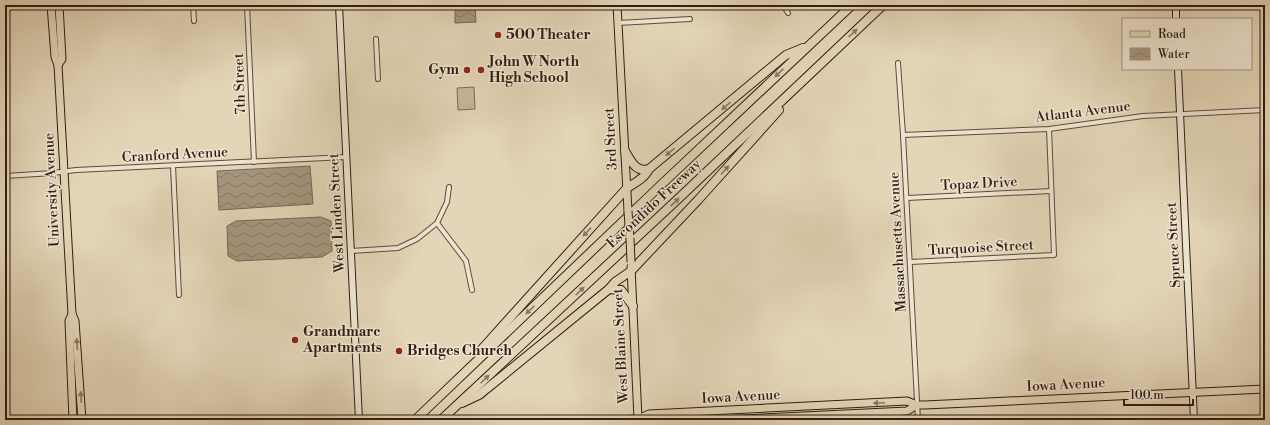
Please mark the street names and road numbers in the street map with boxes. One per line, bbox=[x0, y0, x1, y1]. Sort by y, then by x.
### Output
street label: 7th Street bbox=[230, 53, 250, 115]
street label: Atlanta Avenue bbox=[1033, 97, 1132, 127]
street label: 3rd Street bbox=[600, 107, 622, 171]
street label: University Avenue bbox=[40, 133, 64, 247]
street label: Cranford Avenue bbox=[121, 143, 229, 167]
street label: West Linden Street bbox=[325, 153, 349, 274]
street label: Escondido Freeway bbox=[603, 155, 705, 253]
street label: Massachusetts Avenue bbox=[885, 171, 911, 313]
street label: Topaz Drive bbox=[940, 173, 1018, 195]
street label: Spruce Street bbox=[1163, 202, 1185, 288]
street label: Turquoise Street bbox=[928, 236, 1034, 260]
street label: West Blaine Street bbox=[609, 288, 633, 405]
street label: Iowa Avenue bbox=[1026, 374, 1106, 396]
street label: Iowa Avenue bbox=[701, 386, 781, 408]

